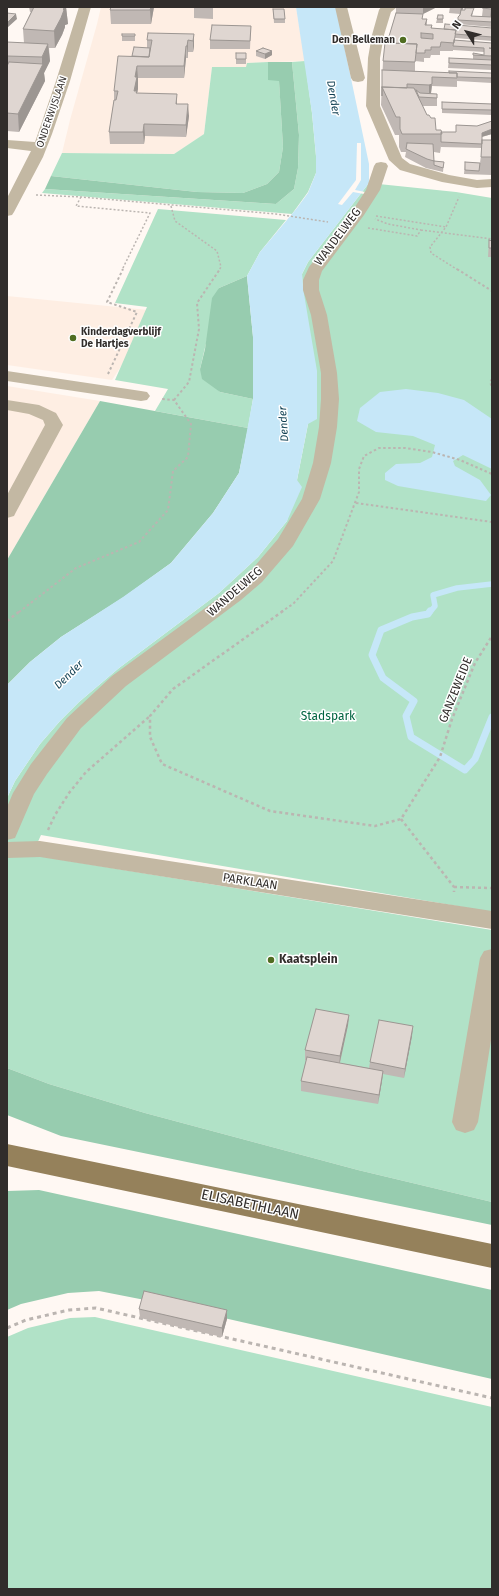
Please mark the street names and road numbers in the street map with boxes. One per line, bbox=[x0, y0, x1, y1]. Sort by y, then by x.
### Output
street label: ONDERWIJSLAAN bbox=[34, 75, 70, 149]
street label: WANDELWEG bbox=[312, 205, 364, 269]
street label: WANDELWEG bbox=[204, 564, 266, 620]
street label: GANZEWEIDE bbox=[436, 655, 476, 725]
street label: PARKLAAN bbox=[222, 871, 278, 893]
street label: ELISABETHLAAN bbox=[200, 1186, 300, 1224]

